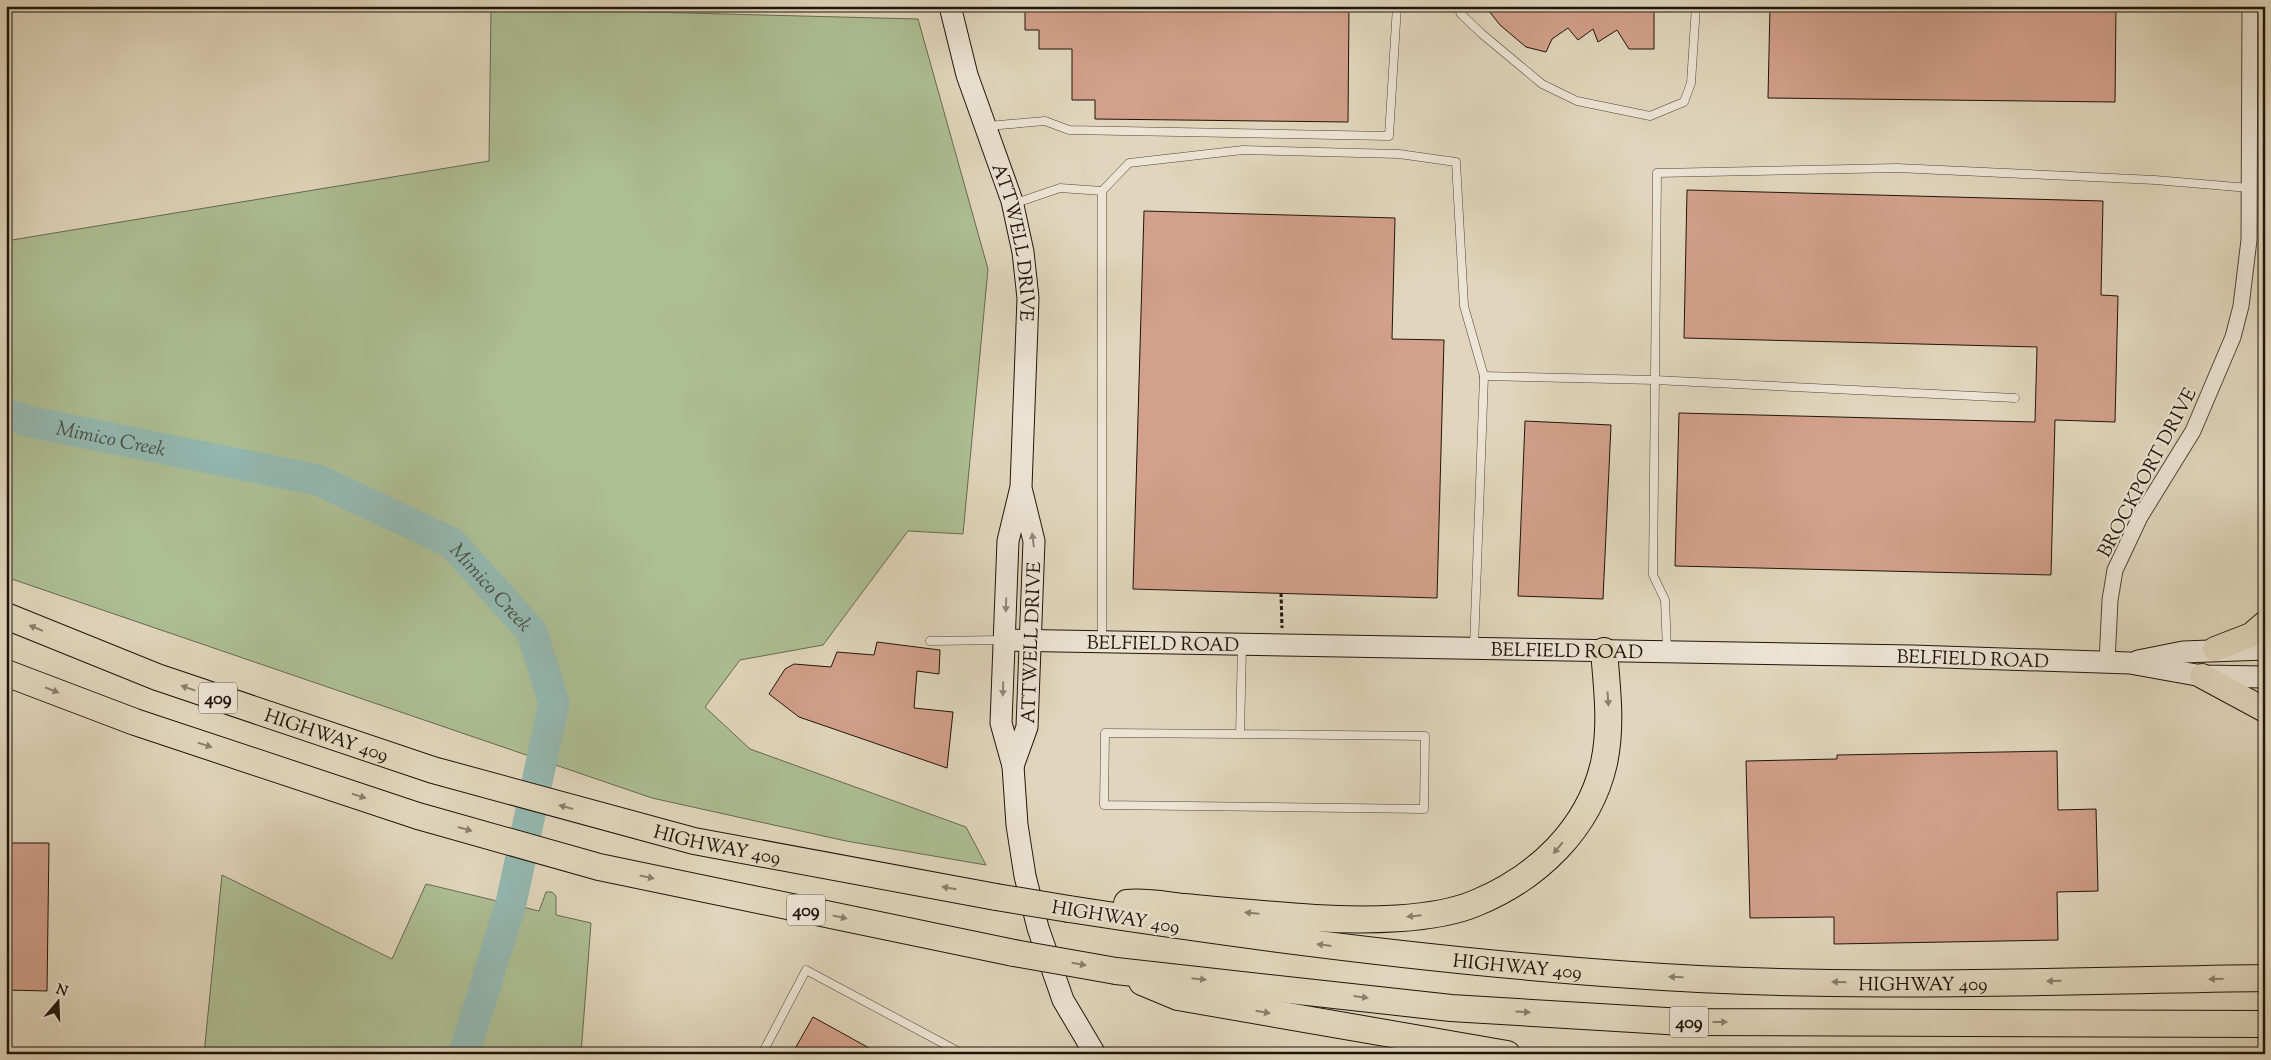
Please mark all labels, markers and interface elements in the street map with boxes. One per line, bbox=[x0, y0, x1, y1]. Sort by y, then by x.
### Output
street label: ATTWELL DRIVE bbox=[984, 160, 1039, 323]
street label: BROCKPORT DRIVE bbox=[2092, 383, 2205, 563]
water label: Mimico Creek bbox=[53, 415, 168, 466]
one-way arrow bbox=[1029, 531, 1037, 547]
water label: Mimico Creek bbox=[442, 537, 537, 639]
street label: ATTWELL DRIVE bbox=[1016, 561, 1049, 724]
one-way arrow bbox=[1002, 597, 1010, 613]
one-way arrow bbox=[29, 624, 43, 632]
street label: BELFIELD ROAD bbox=[1086, 630, 1239, 660]
street label: BELFIELD ROAD bbox=[1490, 638, 1643, 667]
street label: BELFIELD ROAD bbox=[1896, 645, 2049, 676]
one-way arrow bbox=[998, 681, 1006, 697]
road number: 409 bbox=[199, 682, 237, 714]
one-way arrow bbox=[180, 683, 195, 691]
one-way arrow bbox=[45, 686, 60, 694]
one-way arrow bbox=[1605, 691, 1613, 707]
street label: HIGHWAY 409 bbox=[260, 703, 392, 770]
one-way arrow bbox=[197, 742, 212, 750]
one-way arrow bbox=[352, 793, 367, 801]
one-way arrow bbox=[559, 803, 574, 811]
street label: HIGHWAY 409 bbox=[650, 820, 783, 873]
one-way arrow bbox=[457, 826, 472, 834]
one-way arrow bbox=[1552, 842, 1563, 855]
one-way arrow bbox=[639, 873, 654, 881]
one-way arrow bbox=[940, 883, 956, 891]
road number: 409 bbox=[787, 894, 825, 926]
street label: HIGHWAY 409 bbox=[1050, 895, 1182, 942]
one-way arrow bbox=[1244, 908, 1260, 916]
one-way arrow bbox=[1406, 912, 1422, 920]
one-way arrow bbox=[833, 913, 848, 921]
one-way arrow bbox=[1315, 941, 1331, 949]
street label: HIGHWAY 409 bbox=[1451, 949, 1583, 987]
one-way arrow bbox=[1071, 961, 1087, 969]
one-way arrow bbox=[1668, 972, 1684, 980]
street label: HIGHWAY 409 bbox=[1858, 972, 1988, 999]
one-way arrow bbox=[1192, 975, 1208, 983]
one-way arrow bbox=[2208, 975, 2224, 983]
one-way arrow bbox=[2045, 977, 2061, 985]
north arrow bbox=[32, 978, 82, 1028]
one-way arrow bbox=[1830, 978, 1846, 986]
text: N bbox=[53, 980, 70, 1003]
one-way arrow bbox=[1353, 993, 1369, 1001]
road number: 409 bbox=[1670, 1006, 1708, 1038]
one-way arrow bbox=[1256, 1009, 1272, 1017]
one-way arrow bbox=[1515, 1009, 1531, 1017]
one-way arrow bbox=[1712, 1018, 1728, 1026]

